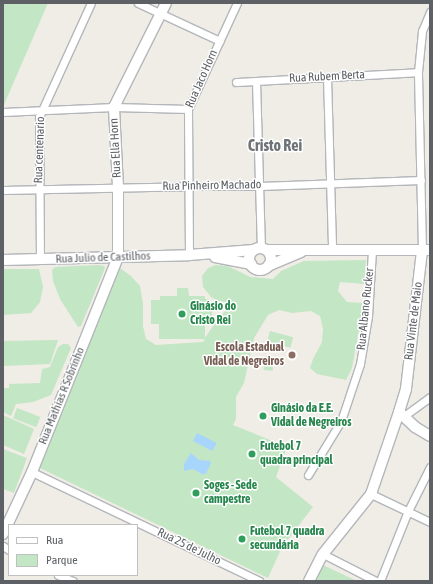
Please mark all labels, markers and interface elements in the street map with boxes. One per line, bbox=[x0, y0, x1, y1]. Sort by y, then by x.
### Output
street label: Rua Jaco Horn bbox=[183, 48, 221, 110]
street label: Rua Rubem Berta bbox=[289, 68, 365, 86]
street label: Rua centenario bbox=[32, 116, 48, 184]
street label: Rua Ella Horn bbox=[107, 118, 125, 178]
district label: Cristo Rei bbox=[248, 135, 302, 155]
street label: Rua Pinheiro Machado bbox=[162, 178, 262, 194]
street label: Rua Julio de Castilhos bbox=[55, 249, 151, 267]
street label: Rua Albano Rucker bbox=[355, 267, 377, 351]
street label: Rua Vinte de Maio bbox=[402, 281, 426, 361]
place label: Ginásio do Cristo Rei bbox=[190, 300, 236, 328]
marker: Ginásio do Cristo Rei bbox=[177, 309, 187, 319]
place label: Escola Estadual Vidal de Negreiros bbox=[204, 341, 284, 369]
street label: Rua Mathias R Sobrinho bbox=[36, 345, 88, 447]
marker: Escola Estadual Vidal de Negreiros bbox=[287, 350, 297, 360]
place label: Ginásio da E.E. Vidal de Negreiros bbox=[271, 402, 351, 430]
marker: Ginásio da E.E. Vidal de Negreiros bbox=[258, 411, 268, 421]
place label: Futebol 7 quadra principal bbox=[260, 440, 333, 468]
marker: Futebol 7 quadra principal bbox=[247, 449, 257, 459]
place label: Soges - Sede campestre bbox=[204, 479, 257, 507]
marker: Soges - Sede campestre bbox=[191, 488, 201, 498]
legend bbox=[8, 524, 138, 576]
street label: Rua 25 de Julho bbox=[155, 525, 223, 569]
place label: Futebol 7 quadra secundária bbox=[250, 525, 324, 553]
text: Rua bbox=[46, 533, 63, 547]
marker: Futebol 7 quadra secundária bbox=[237, 534, 247, 544]
text: Parque bbox=[46, 553, 78, 567]

